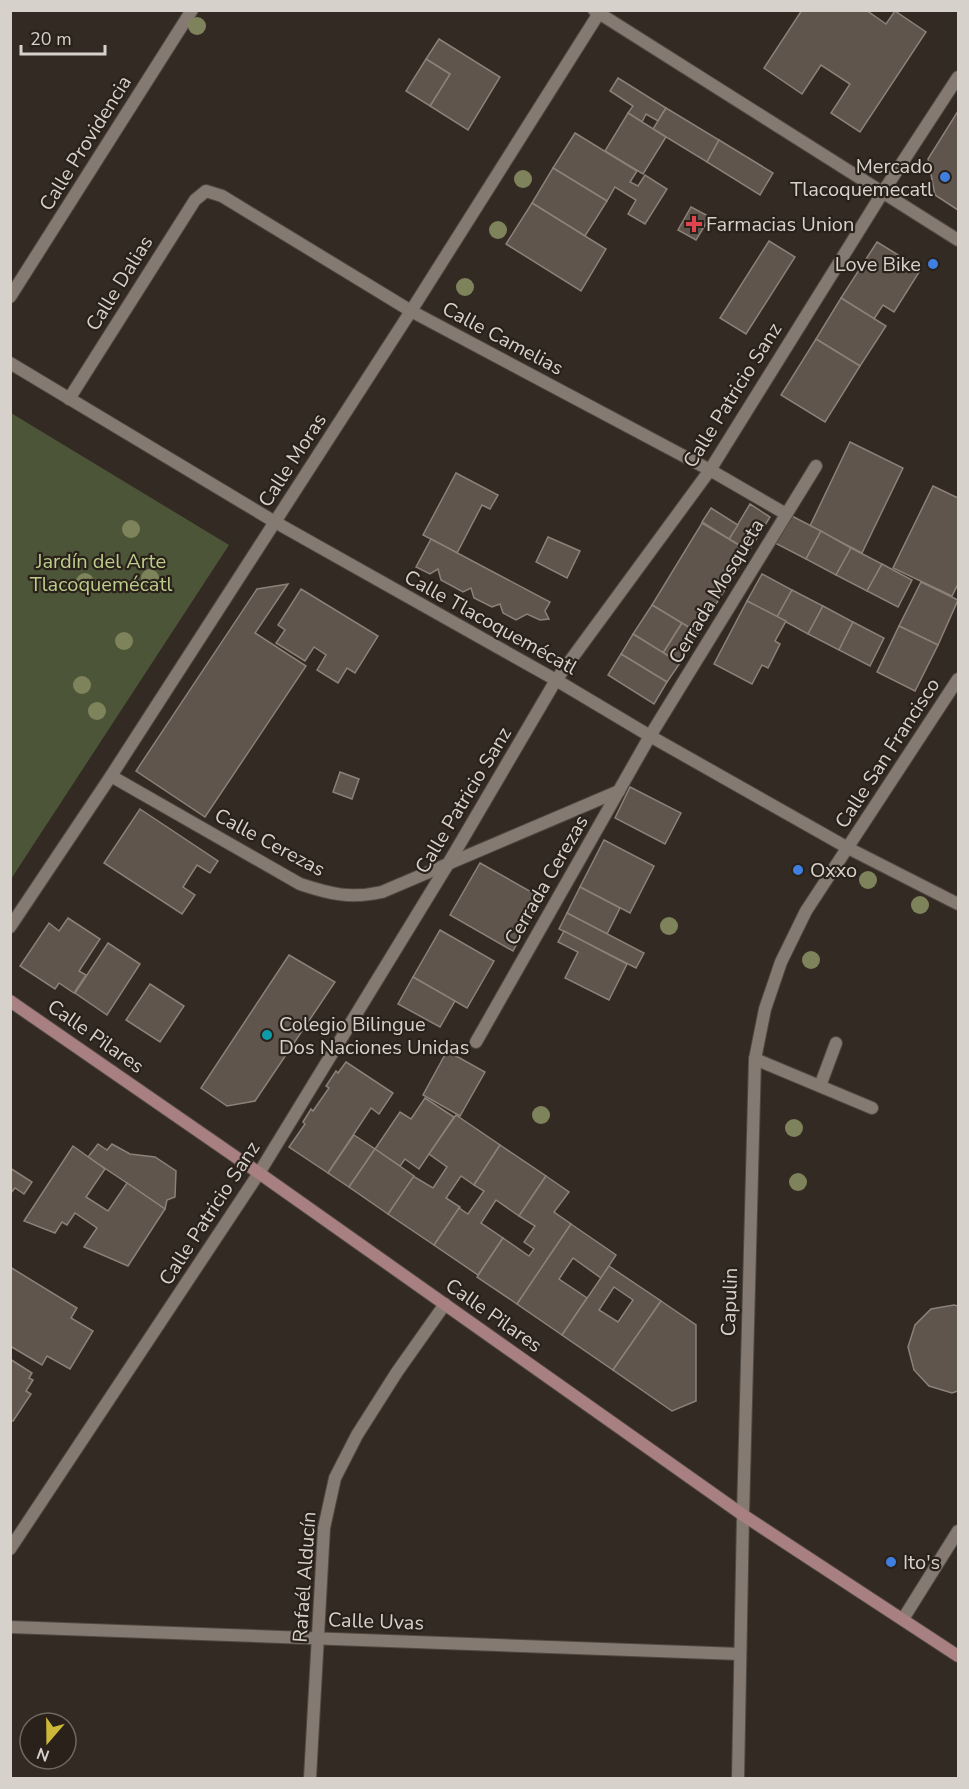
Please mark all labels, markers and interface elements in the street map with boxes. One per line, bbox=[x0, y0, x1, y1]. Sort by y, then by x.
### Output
scale bar bbox=[21, 18, 105, 56]
text: 20 m bbox=[30, 27, 72, 51]
street label: Calle Providencia bbox=[33, 70, 138, 216]
place label: Mercado Tlacoquemecatl bbox=[790, 153, 933, 203]
marker: Mercado Tlacoquemecatl bbox=[938, 170, 952, 184]
place label: Farmacias Union bbox=[706, 211, 854, 238]
marker: Farmacias Union bbox=[687, 217, 701, 231]
street label: Calle Dalias bbox=[79, 231, 159, 336]
place label: Love Bike bbox=[835, 251, 921, 278]
marker: Love Bike bbox=[926, 257, 940, 271]
street label: Calle Camelias bbox=[437, 295, 568, 382]
street label: Calle Patricio Sanz bbox=[677, 318, 788, 473]
street label: Calle Moras bbox=[252, 408, 333, 512]
street label: Cerrada Mosqueta bbox=[662, 514, 770, 669]
park label: Jardín del Arte Tlacoquemécatl bbox=[30, 548, 172, 598]
street label: Calle Tlacoquemécatl bbox=[399, 564, 582, 681]
street label: Calle San Francisco bbox=[829, 673, 946, 834]
street label: Calle Patricio Sanz bbox=[409, 722, 518, 879]
street label: Calle Cerezas bbox=[210, 802, 330, 883]
street label: Cerrada Cerezas bbox=[498, 810, 595, 950]
place label: Oxxo bbox=[810, 857, 857, 884]
marker: Oxxo bbox=[791, 863, 805, 877]
street label: Calle Pilares bbox=[42, 993, 149, 1080]
place label: Colegio Bilingue Dos Naciones Unidas bbox=[279, 1011, 469, 1061]
marker: Colegio Bilingue Dos Naciones Unidas bbox=[260, 1028, 274, 1042]
street label: Calle Patricio Sanz bbox=[153, 1136, 266, 1290]
street label: Capulin bbox=[715, 1267, 744, 1337]
street label: Calle Pilares bbox=[440, 1272, 547, 1359]
street label: Rafaél Alducín bbox=[286, 1511, 323, 1643]
place label: Ito's bbox=[903, 1549, 940, 1576]
marker: Ito's bbox=[884, 1555, 898, 1569]
street label: Calle Uvas bbox=[327, 1606, 424, 1637]
north arrow bbox=[18, 1711, 78, 1771]
text: N bbox=[34, 1742, 53, 1767]

